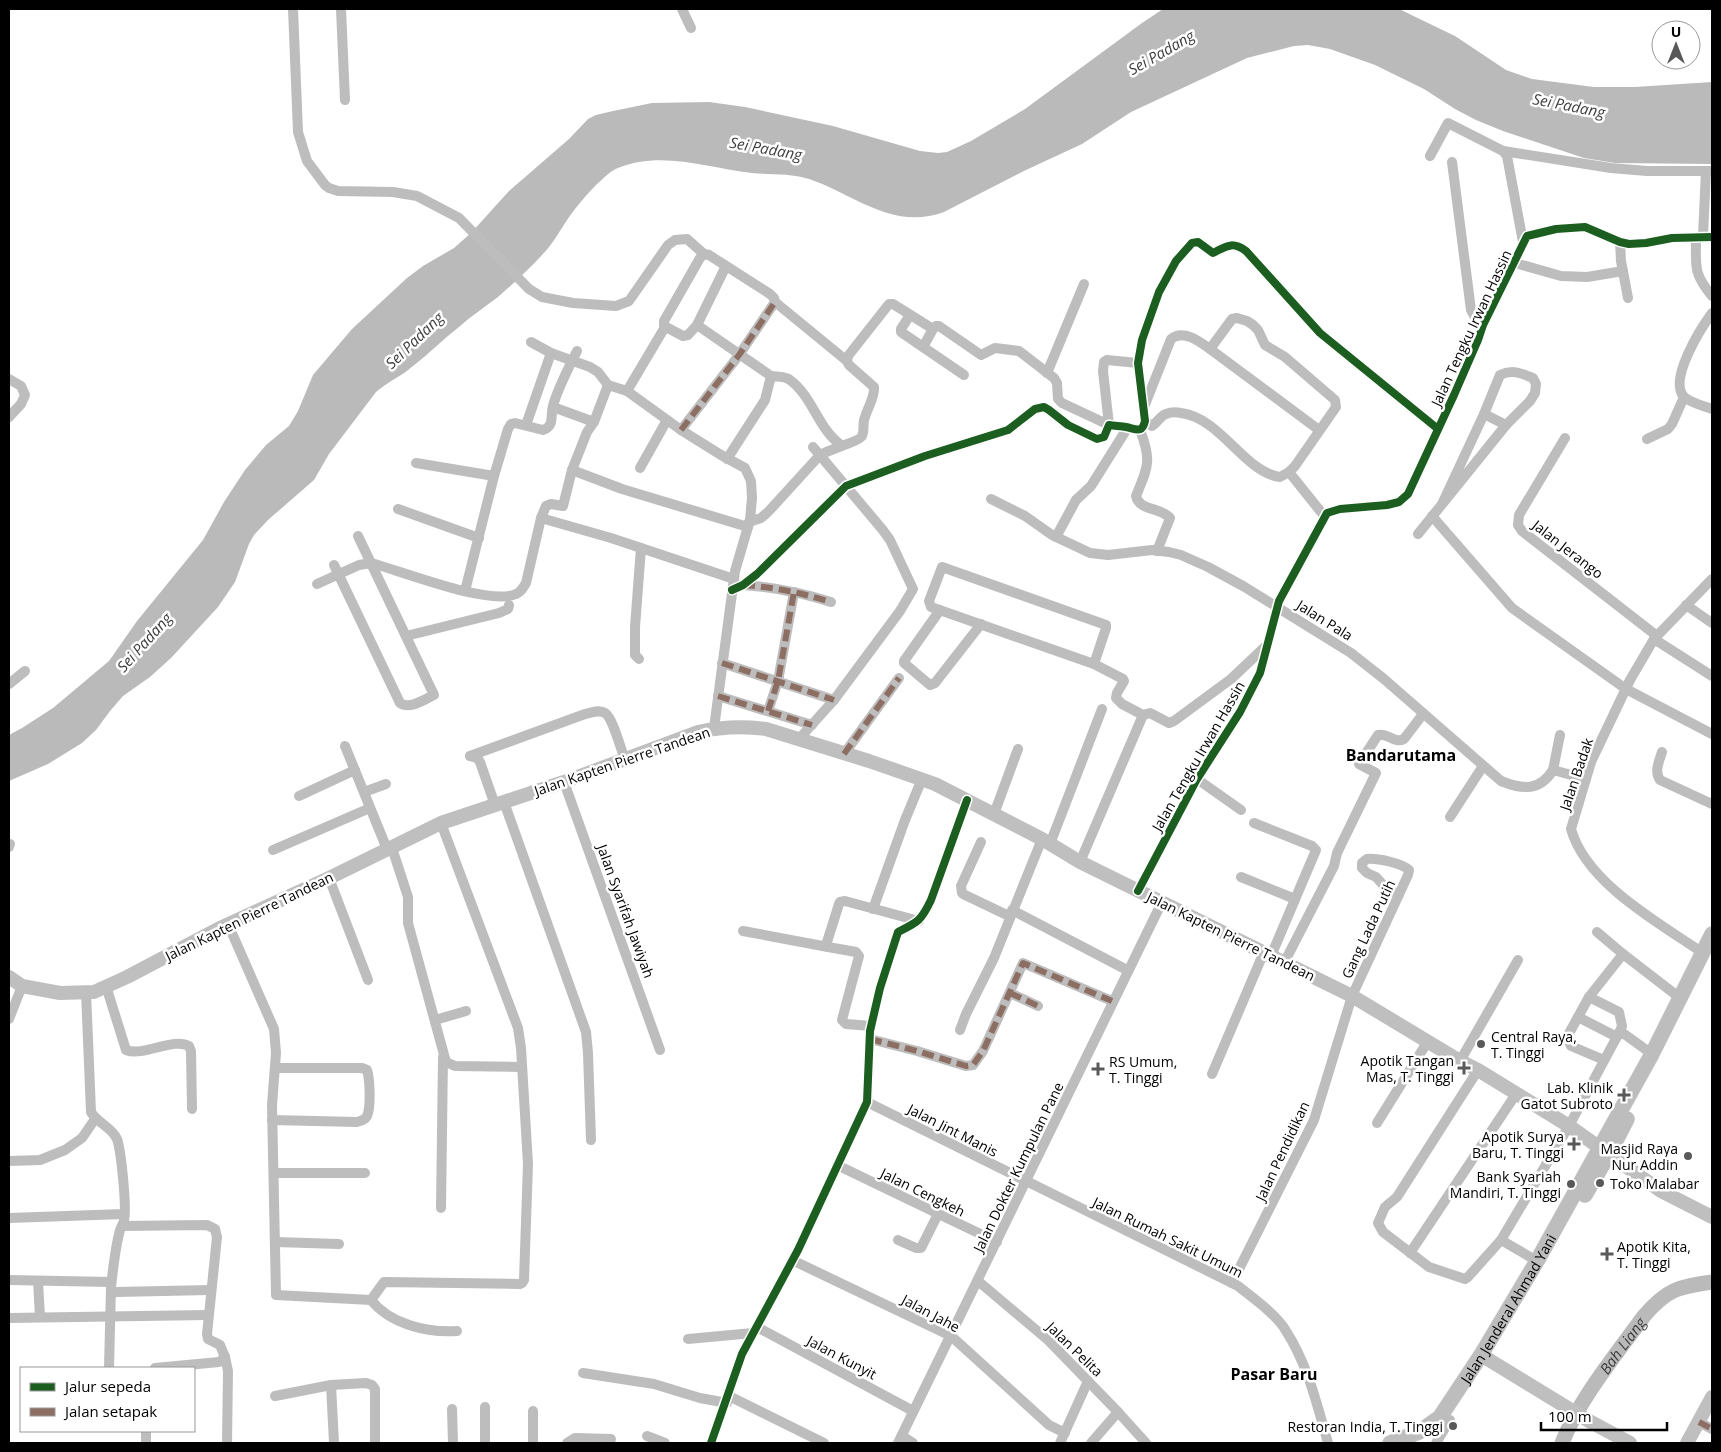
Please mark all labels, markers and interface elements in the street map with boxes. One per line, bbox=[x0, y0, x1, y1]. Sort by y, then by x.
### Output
north arrow bbox=[1651, 20, 1701, 70]
text: U bbox=[1671, 22, 1681, 41]
water label: Sei Padang bbox=[1124, 24, 1199, 79]
water label: Sei Padang bbox=[1531, 88, 1608, 122]
water label: Sei Padang bbox=[728, 132, 805, 164]
street label: Jalan Tengku Irwan Hassin bbox=[1426, 247, 1516, 411]
water label: Sei Padang bbox=[381, 307, 448, 373]
street label: Jalan Jerango bbox=[1527, 514, 1607, 583]
street label: Jalan Pala bbox=[1292, 594, 1357, 645]
water label: Sei Padang bbox=[112, 607, 177, 676]
street label: Jalan Tengku Irwan Hassin bbox=[1146, 677, 1249, 836]
street label: Jalan Kapten Pierre Tandean bbox=[530, 722, 712, 801]
street label: Jalan Badak bbox=[1554, 735, 1597, 815]
district label: Bandarutama bbox=[1346, 744, 1456, 766]
street label: Jalan Syarifah Jawiyah bbox=[592, 840, 659, 980]
street label: Jalan Kapten Pierre Tandean bbox=[160, 867, 336, 966]
street label: Gang Lada Putih bbox=[1337, 877, 1399, 981]
street label: Jalan Kapten Pierre Tandean bbox=[1142, 886, 1318, 985]
place label: Central Raya, T. Tinggi bbox=[1491, 1027, 1577, 1062]
marker: Central Raya, T. Tinggi bbox=[1475, 1038, 1487, 1050]
place label: Apotik Tangan Mas, T. Tinggi bbox=[1361, 1051, 1454, 1086]
place label: RS Umum, T. Tinggi bbox=[1109, 1052, 1177, 1087]
marker: RS Umum, T. Tinggi bbox=[1091, 1062, 1105, 1076]
marker: Apotik Tangan Mas, T. Tinggi bbox=[1458, 1062, 1470, 1074]
place label: Lab. Klinik Gatot Subroto bbox=[1521, 1078, 1614, 1113]
street label: Jalan Dokter Kumpulan Pane bbox=[968, 1079, 1068, 1257]
marker: Lab. Klinik Gatot Subroto bbox=[1617, 1088, 1631, 1102]
street label: Jalan Jint Manis bbox=[903, 1098, 1002, 1161]
street label: Jalan Pendidikan bbox=[1250, 1098, 1313, 1206]
place label: Apotik Surya Baru, T. Tinggi bbox=[1472, 1127, 1564, 1162]
marker: Apotik Surya Baru, T. Tinggi bbox=[1568, 1138, 1580, 1150]
place label: Masjid Raya Nur Addin bbox=[1600, 1139, 1678, 1174]
marker: Masjid Raya Nur Addin bbox=[1682, 1150, 1694, 1162]
street label: Jalan Cengkeh bbox=[876, 1162, 968, 1221]
place label: Bank Syariah Mandiri, T. Tinggi bbox=[1450, 1167, 1561, 1202]
place label: Toko Malabar bbox=[1610, 1174, 1700, 1193]
marker: Toko Malabar bbox=[1594, 1177, 1606, 1189]
marker: Bank Syariah Mandiri, T. Tinggi bbox=[1565, 1178, 1577, 1190]
street label: Jalan Rumah Sakit Umum bbox=[1088, 1191, 1246, 1282]
street label: Jalan Jenderal Ahmad Yani bbox=[1455, 1230, 1560, 1388]
place label: Apotik Kita, T. Tinggi bbox=[1617, 1237, 1691, 1272]
marker: Apotik Kita, T. Tinggi bbox=[1601, 1248, 1613, 1260]
street label: Jalan Jahe bbox=[897, 1289, 963, 1336]
water label: Bah Liang bbox=[1595, 1312, 1651, 1378]
street label: Jalan Pelita bbox=[1041, 1316, 1107, 1381]
street label: Jalan Kunyit bbox=[802, 1330, 880, 1383]
district label: Pasar Baru bbox=[1231, 1363, 1317, 1385]
legend bbox=[20, 1367, 195, 1432]
text: Jalur sepeda bbox=[63, 1376, 151, 1396]
scale bar bbox=[1541, 1400, 1667, 1432]
text: Jalan setapak bbox=[63, 1401, 157, 1421]
text: 100 m bbox=[1548, 1406, 1592, 1426]
place label: Restoran India, T. Tinggi bbox=[1287, 1417, 1443, 1436]
marker: Restoran India, T. Tinggi bbox=[1447, 1420, 1459, 1432]

